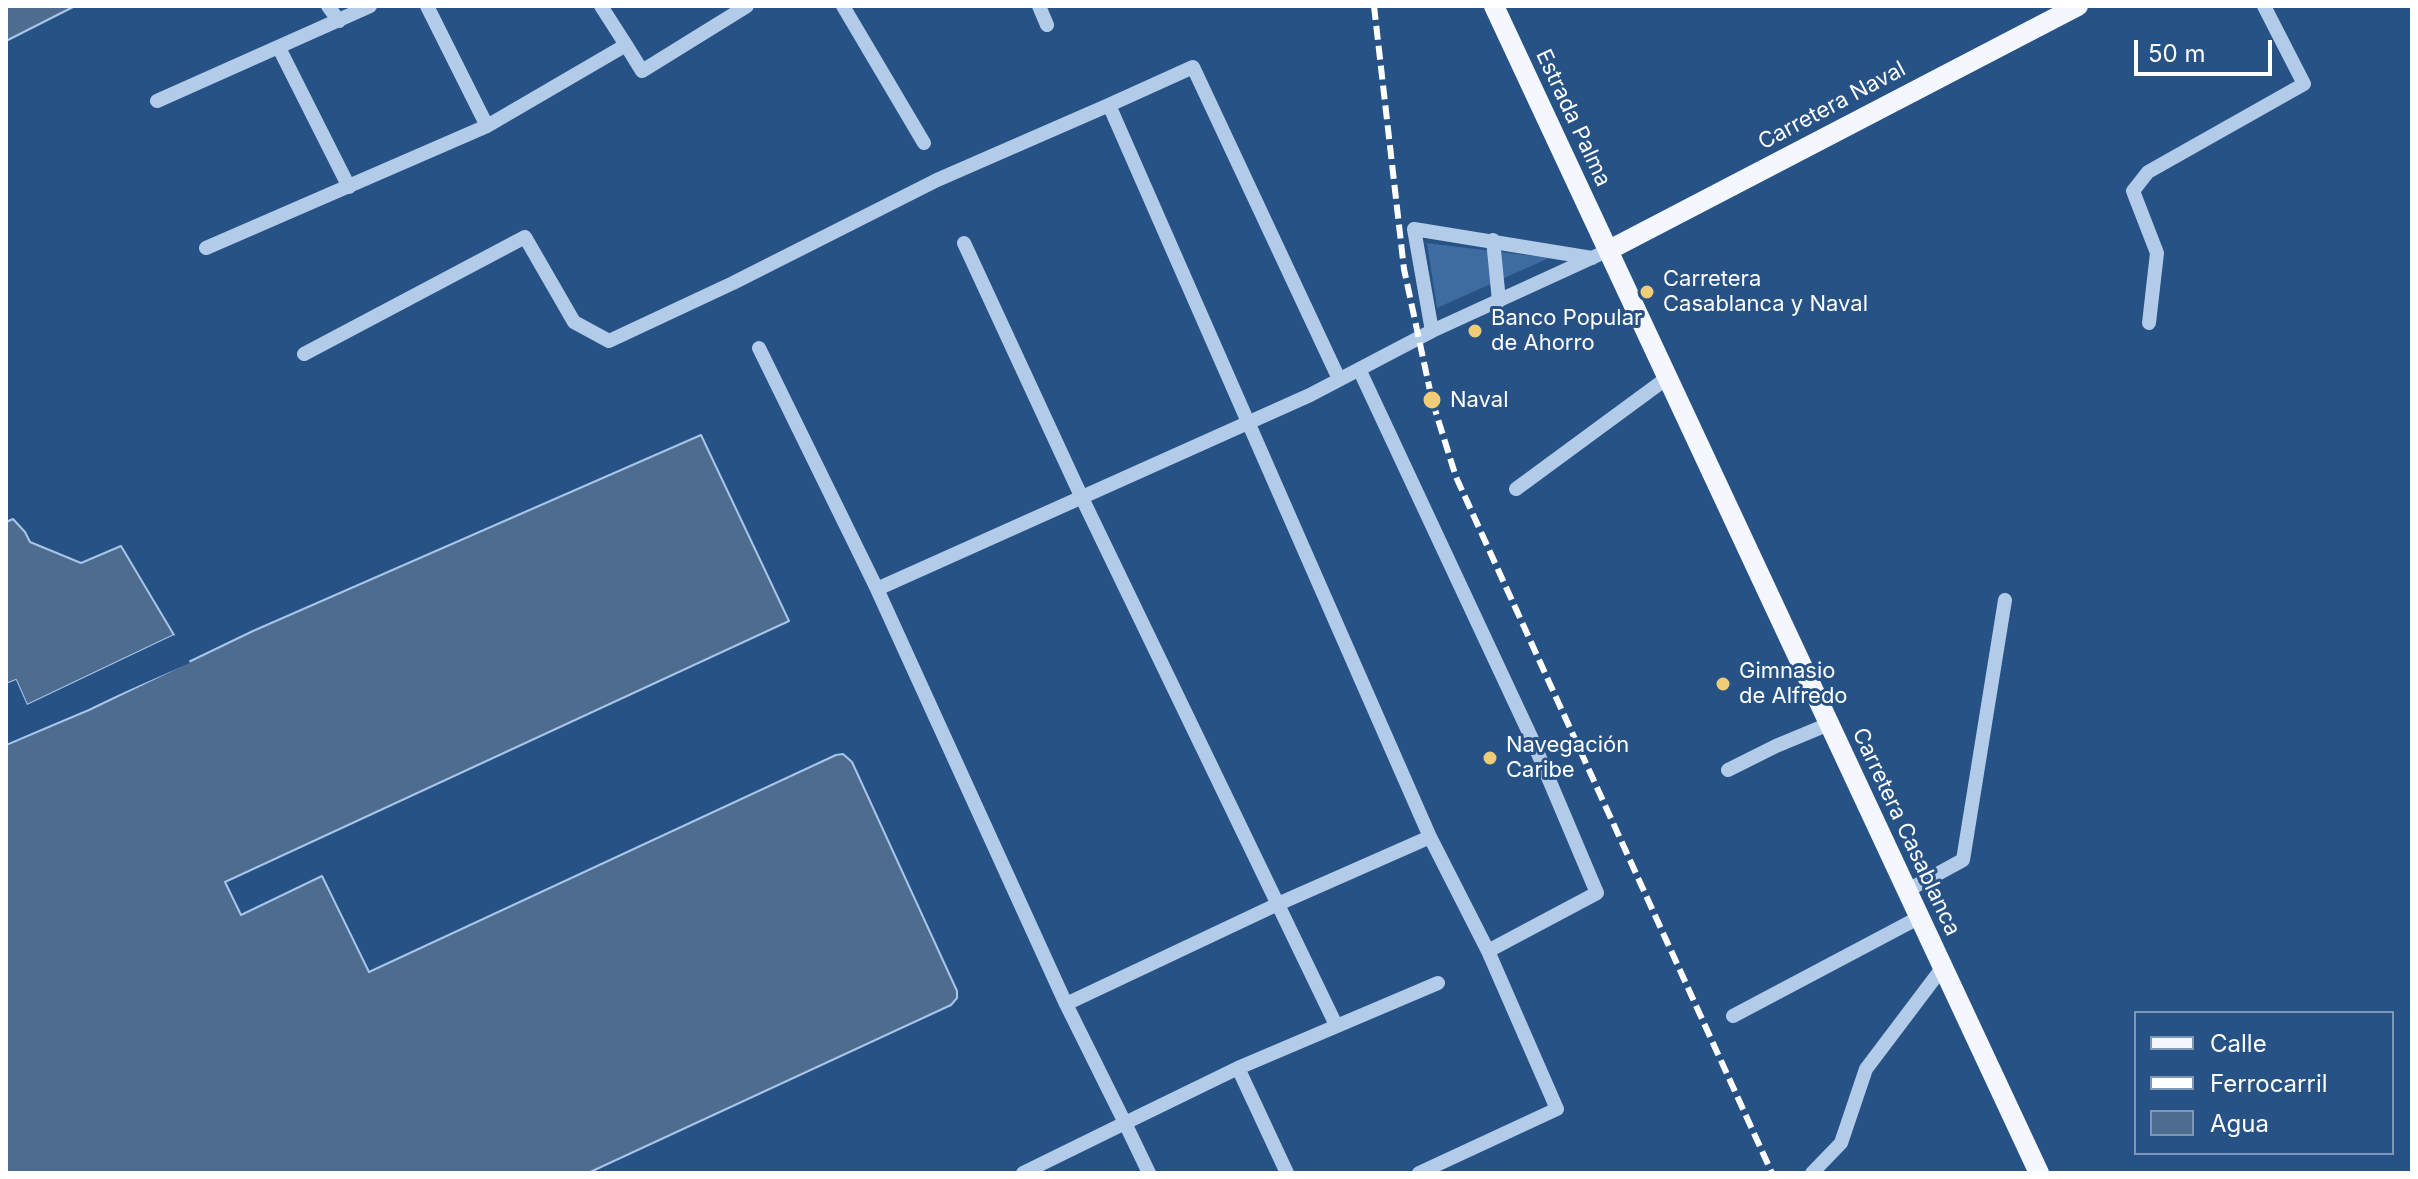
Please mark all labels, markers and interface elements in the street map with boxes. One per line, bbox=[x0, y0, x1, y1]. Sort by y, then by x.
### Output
scale bar bbox=[2138, 24, 2276, 74]
text: 50 m bbox=[2148, 39, 2206, 68]
street label: Estrada Palma bbox=[1530, 45, 1616, 191]
street label: Carretera Naval bbox=[1754, 56, 1910, 156]
place label: Carretera Casablanca y Naval bbox=[1663, 266, 1868, 318]
marker: Carretera Casablanca y Naval bbox=[1638, 283, 1656, 301]
place label: Banco Popular de Ahorro bbox=[1491, 305, 1642, 356]
marker: Banco Popular de Ahorro bbox=[1466, 322, 1484, 340]
place label: Naval bbox=[1450, 387, 1509, 413]
marker: Naval bbox=[1421, 389, 1443, 411]
place label: Gimnasio de Alfredo bbox=[1739, 658, 1848, 710]
marker: Gimnasio de Alfredo bbox=[1714, 675, 1732, 693]
street label: Carretera Casablanca bbox=[1846, 724, 1966, 940]
place label: Navegación Caribe bbox=[1506, 732, 1629, 784]
marker: Navegación Caribe bbox=[1481, 749, 1499, 767]
legend bbox=[2134, 1011, 2394, 1155]
text: Calle bbox=[2210, 1029, 2267, 1058]
text: Ferrocarril bbox=[2210, 1069, 2328, 1098]
text: Agua bbox=[2210, 1109, 2269, 1138]

